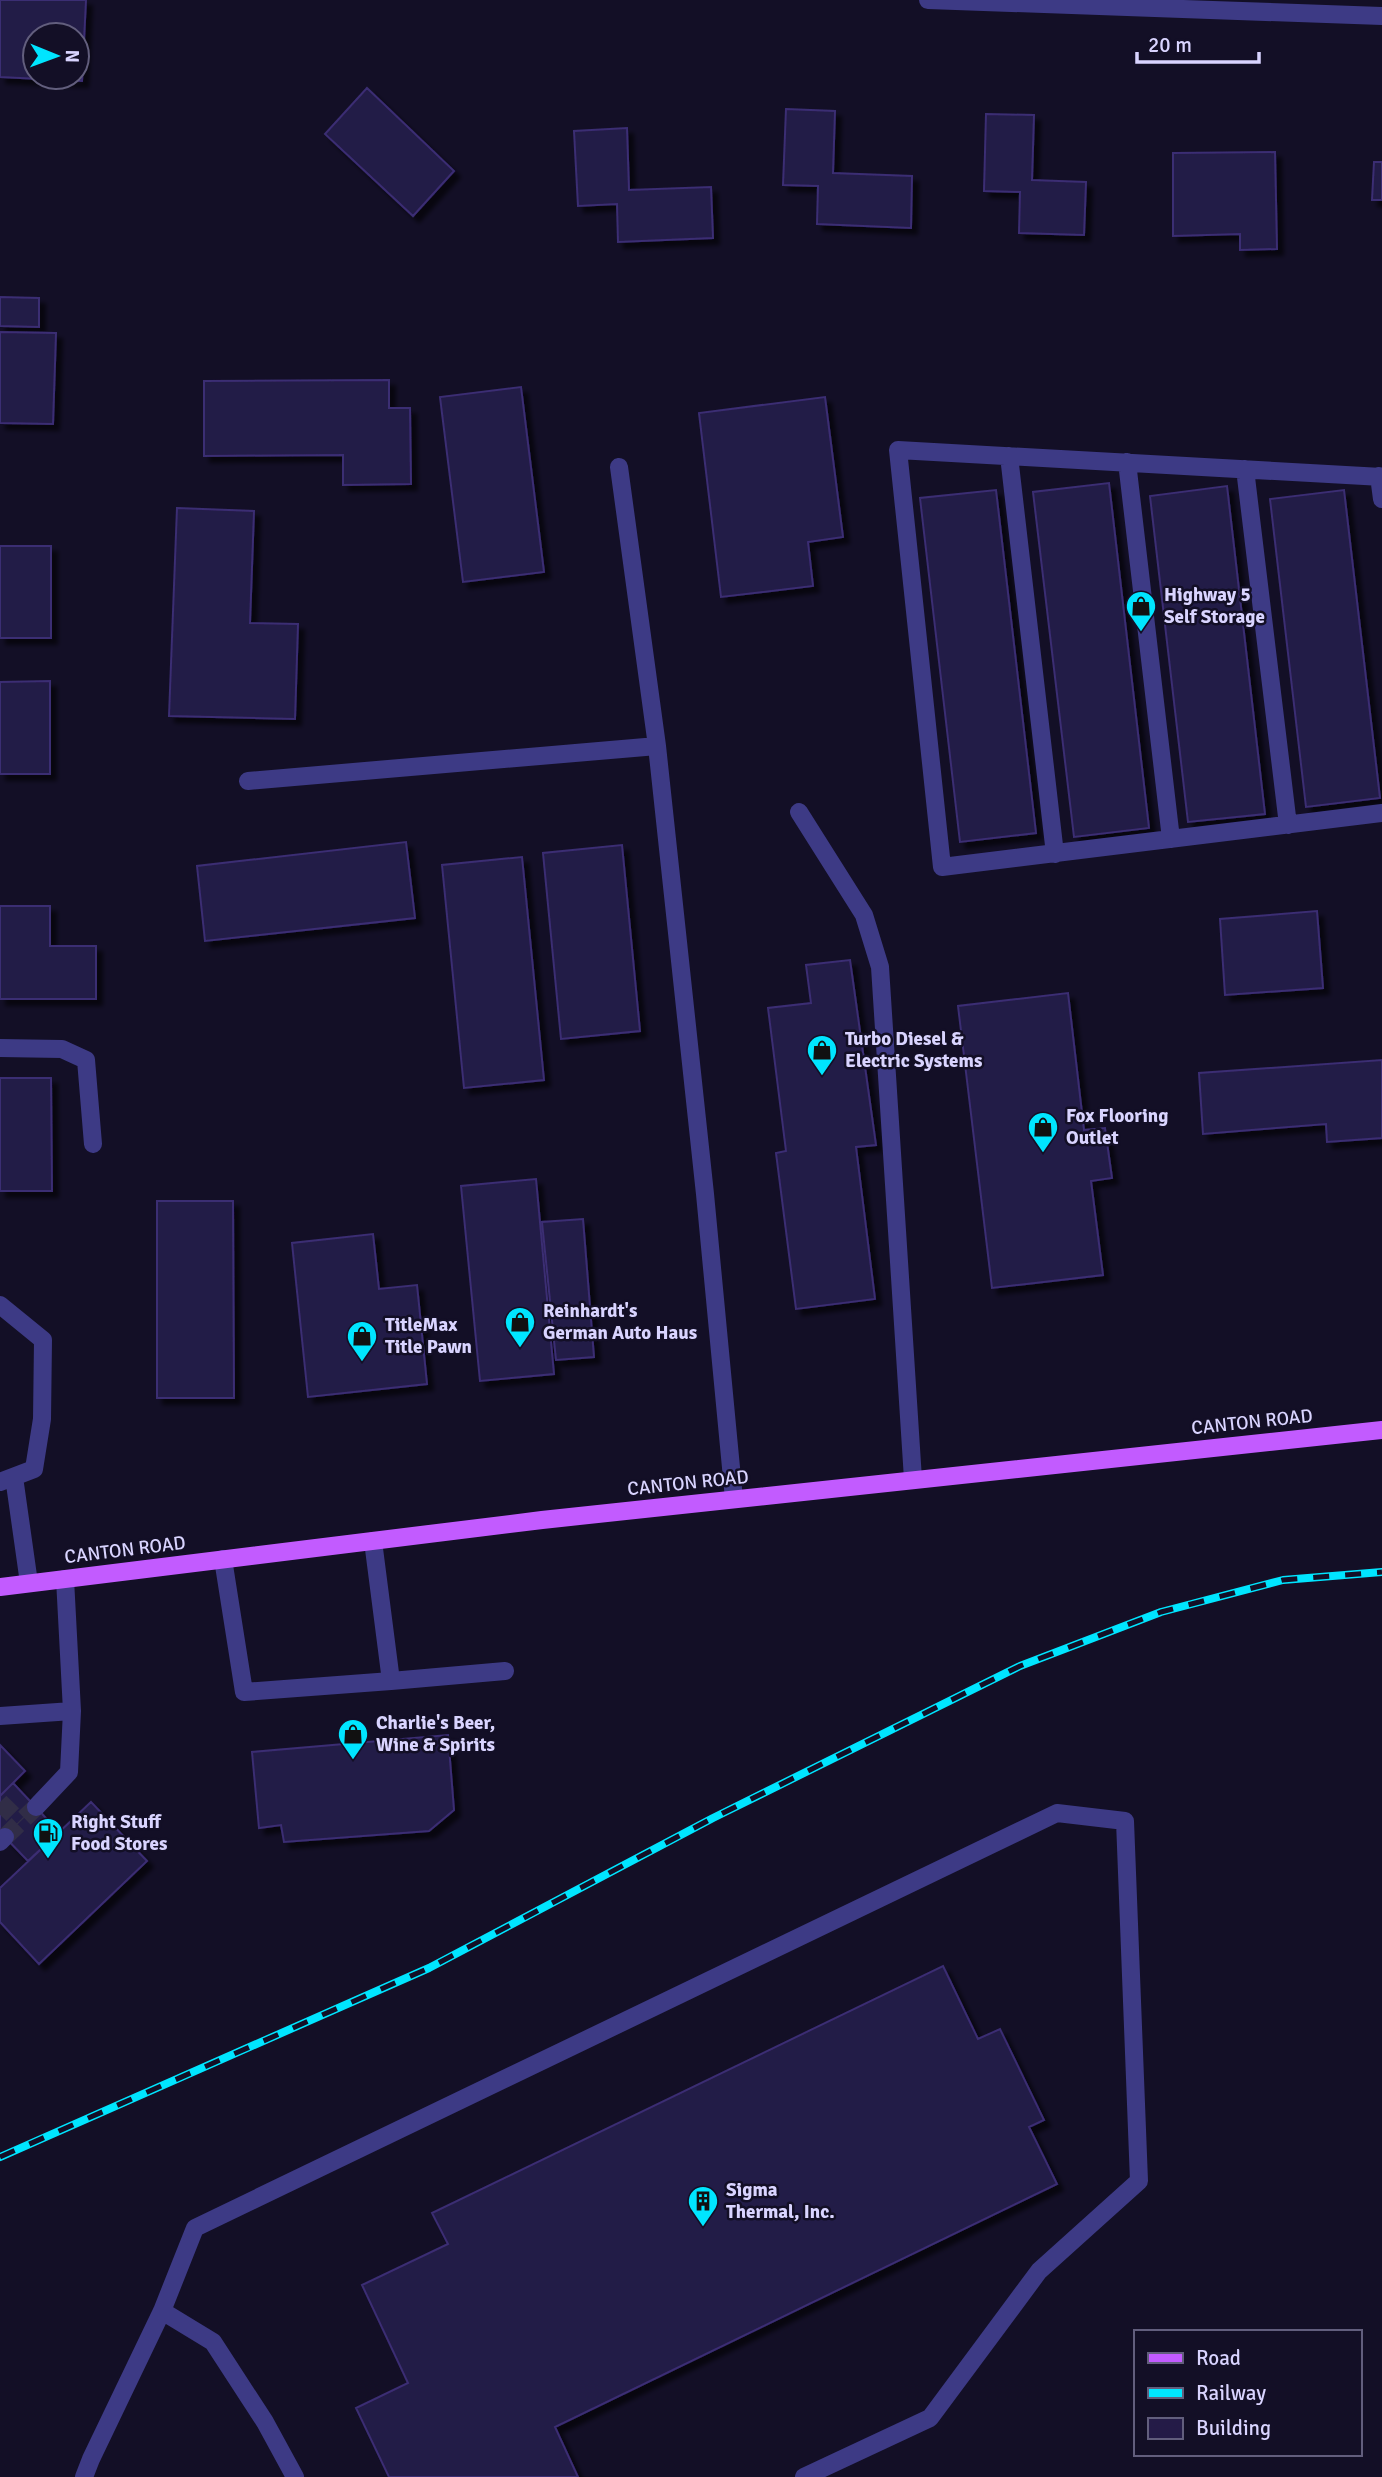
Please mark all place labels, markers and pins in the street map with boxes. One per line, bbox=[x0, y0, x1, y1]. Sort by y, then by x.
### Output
place label: Highway 5 Self Storage bbox=[1164, 583, 1265, 629]
shop icon: Highway 5 Self Storage bbox=[1124, 589, 1158, 633]
place label: Turbo Diesel & Electric Systems bbox=[845, 1027, 982, 1073]
shop icon: Turbo Diesel & Electric Systems bbox=[805, 1033, 839, 1077]
place label: Fox Flooring Outlet bbox=[1066, 1104, 1168, 1150]
shop icon: Fox Flooring Outlet bbox=[1026, 1110, 1060, 1154]
place label: Reinhardt's German Auto Haus bbox=[543, 1299, 697, 1345]
shop icon: Reinhardt's German Auto Haus bbox=[503, 1305, 537, 1349]
place label: TitleMax Title Pawn bbox=[385, 1313, 472, 1359]
shop icon: TitleMax Title Pawn bbox=[345, 1319, 379, 1363]
place label: Charlie's Beer, Wine & Spirits bbox=[376, 1711, 495, 1757]
shop icon: Charlie's Beer, Wine & Spirits bbox=[336, 1717, 370, 1761]
place label: Right Stuff Food Stores bbox=[71, 1810, 167, 1856]
fuel station icon: Right Stuff Food Stores bbox=[31, 1816, 65, 1860]
place label: Sigma Thermal, Inc. bbox=[726, 2178, 835, 2224]
building icon: Sigma Thermal, Inc. bbox=[686, 2184, 720, 2228]

